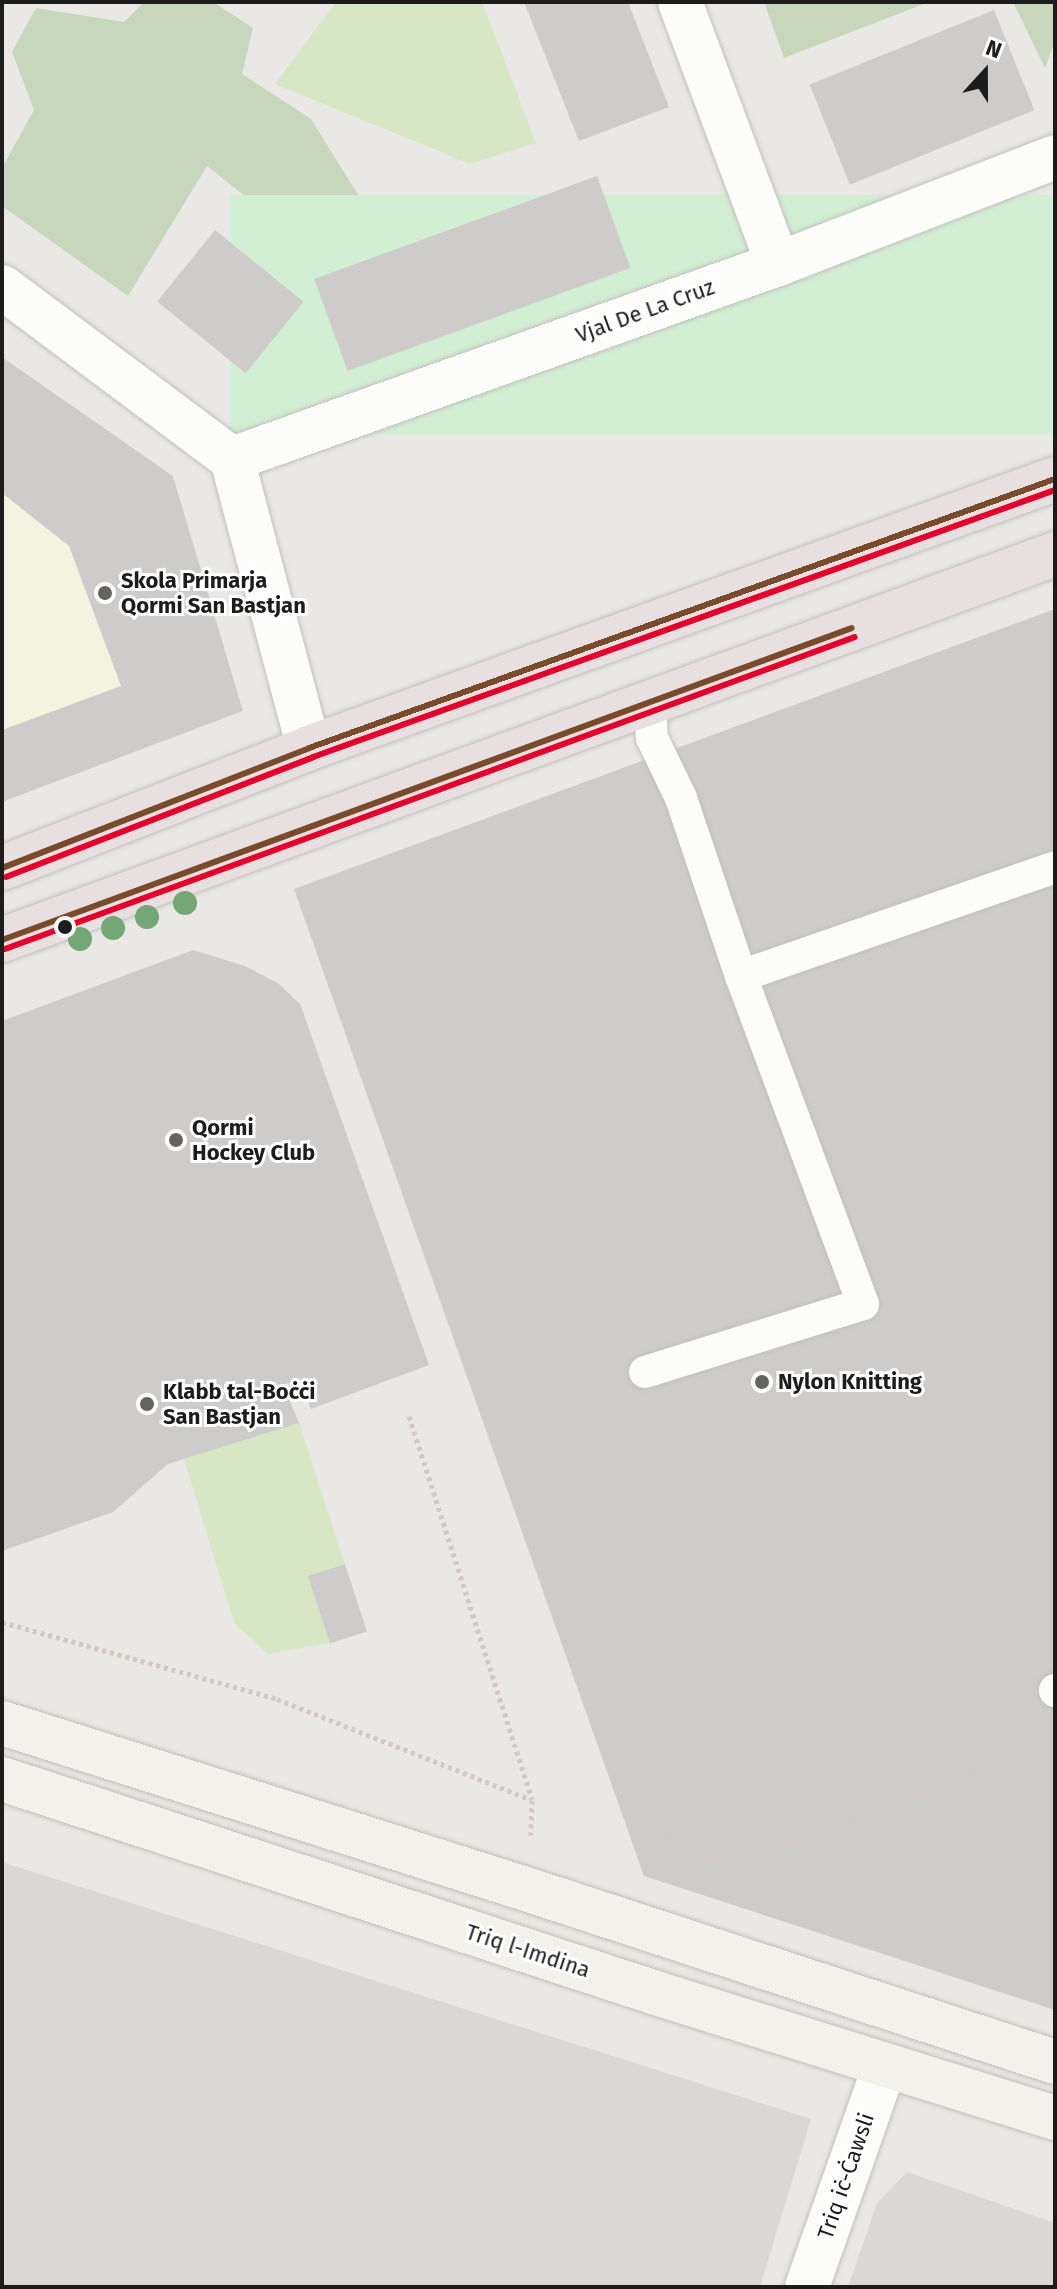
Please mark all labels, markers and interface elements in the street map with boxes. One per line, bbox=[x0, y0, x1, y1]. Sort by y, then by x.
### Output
north arrow bbox=[945, 32, 1025, 112]
text: N bbox=[982, 34, 1005, 64]
street label: Vjal De La Cruz bbox=[572, 274, 718, 348]
place label: Skola Primarja Qormi San Bastjan bbox=[121, 567, 306, 618]
marker: Skola Primarja Qormi San Bastjan bbox=[96, 584, 114, 602]
unlabelled marker bbox=[57, 919, 73, 935]
place label: Qormi Hockey Club bbox=[192, 1114, 315, 1166]
marker: Qormi Hockey Club bbox=[167, 1131, 185, 1149]
place label: Nylon Knitting bbox=[778, 1369, 922, 1395]
marker: Nylon Knitting bbox=[753, 1373, 771, 1391]
place label: Klabb tal-Boċċi San Bastjan bbox=[163, 1378, 315, 1430]
marker: Klabb tal-Boċċi San Bastjan bbox=[138, 1395, 156, 1413]
street label: Triq l-Imdina bbox=[463, 1919, 593, 1983]
street label: Triq iċ-Ċawsli bbox=[812, 2109, 880, 2243]

